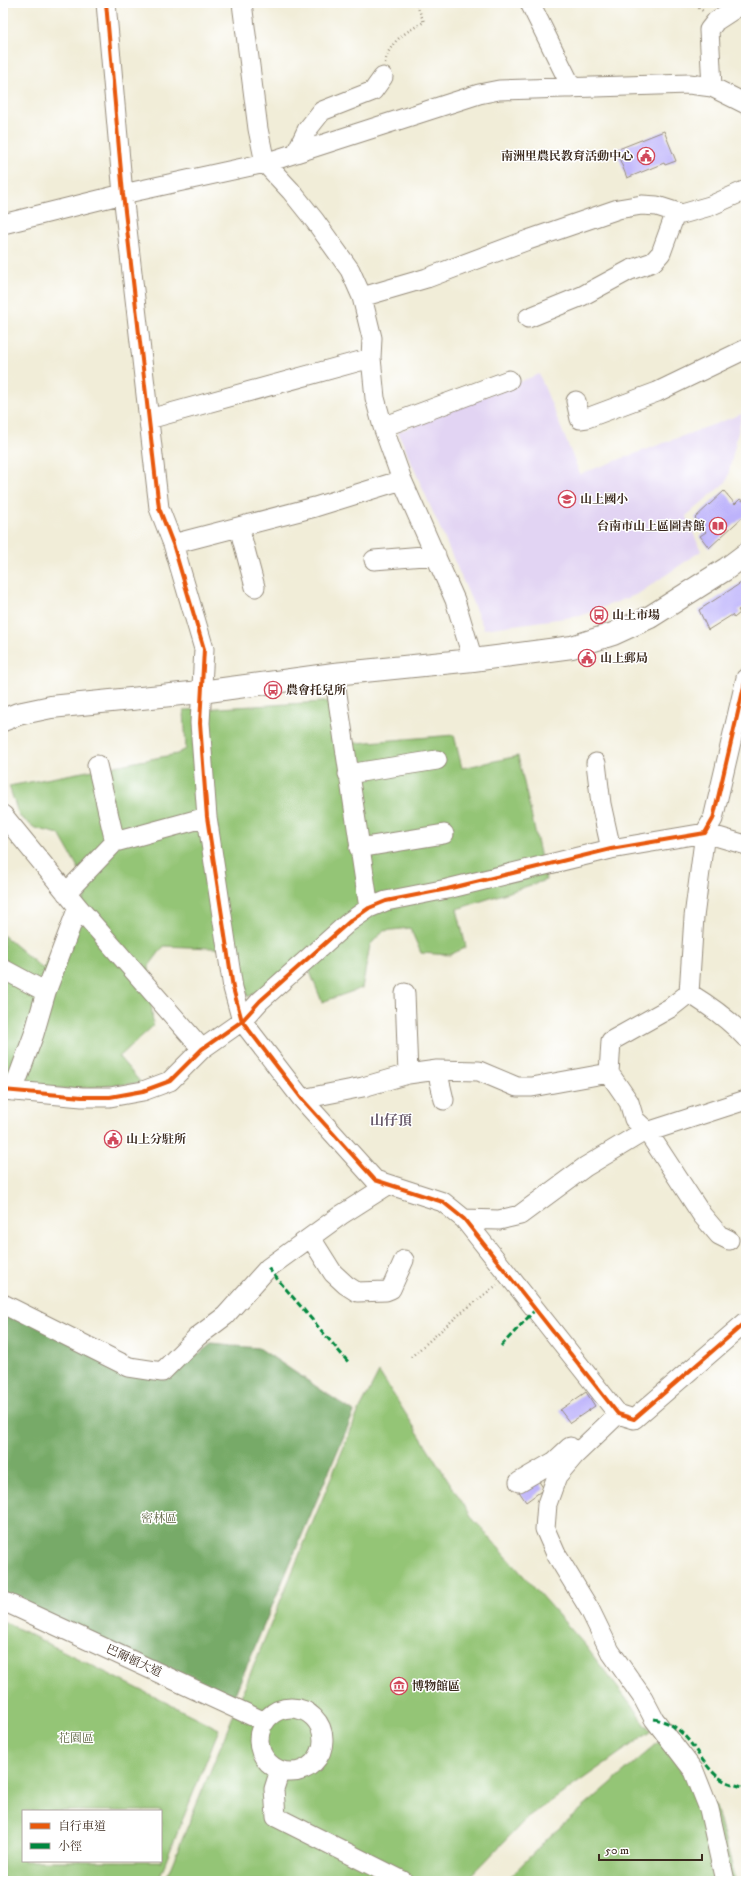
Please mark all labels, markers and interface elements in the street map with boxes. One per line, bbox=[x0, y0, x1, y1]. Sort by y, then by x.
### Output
public building icon: 南洲里農民教育活動中心 bbox=[636, 146, 656, 166]
place label: 南洲里農民教育活動中心 bbox=[501, 149, 633, 164]
school or university icon: 山上國小 bbox=[557, 489, 577, 509]
place label: 山上國小 bbox=[580, 492, 628, 507]
library icon: 台南市山上區圖書館 bbox=[708, 516, 728, 536]
place label: 台南市山上區圖書館 bbox=[597, 519, 705, 534]
bus stop icon: 山上市場 bbox=[589, 605, 609, 625]
place label: 山上市場 bbox=[612, 608, 660, 623]
public building icon: 山上郵局 bbox=[577, 648, 597, 668]
place label: 山上郵局 bbox=[600, 651, 648, 666]
bus stop icon: 農會托兒所 bbox=[263, 680, 283, 700]
place label: 農會托兒所 bbox=[286, 683, 346, 698]
district label: 山仔頂 bbox=[370, 1112, 412, 1130]
public building icon: 山上分駐所 bbox=[103, 1129, 123, 1149]
place label: 山上分駐所 bbox=[126, 1132, 186, 1147]
park label: 密林區 bbox=[141, 1511, 177, 1526]
street label: 巴爾頓大道 bbox=[104, 1642, 164, 1680]
museum icon: 博物館區 bbox=[389, 1676, 409, 1696]
place label: 博物館區 bbox=[412, 1679, 460, 1694]
park label: 花園區 bbox=[58, 1731, 94, 1746]
legend bbox=[22, 1810, 162, 1862]
text: 自行車道 bbox=[58, 1819, 106, 1834]
scale bar bbox=[599, 1836, 702, 1862]
text: 小徑 bbox=[58, 1839, 82, 1854]
text: 50 m bbox=[605, 1843, 629, 1858]

